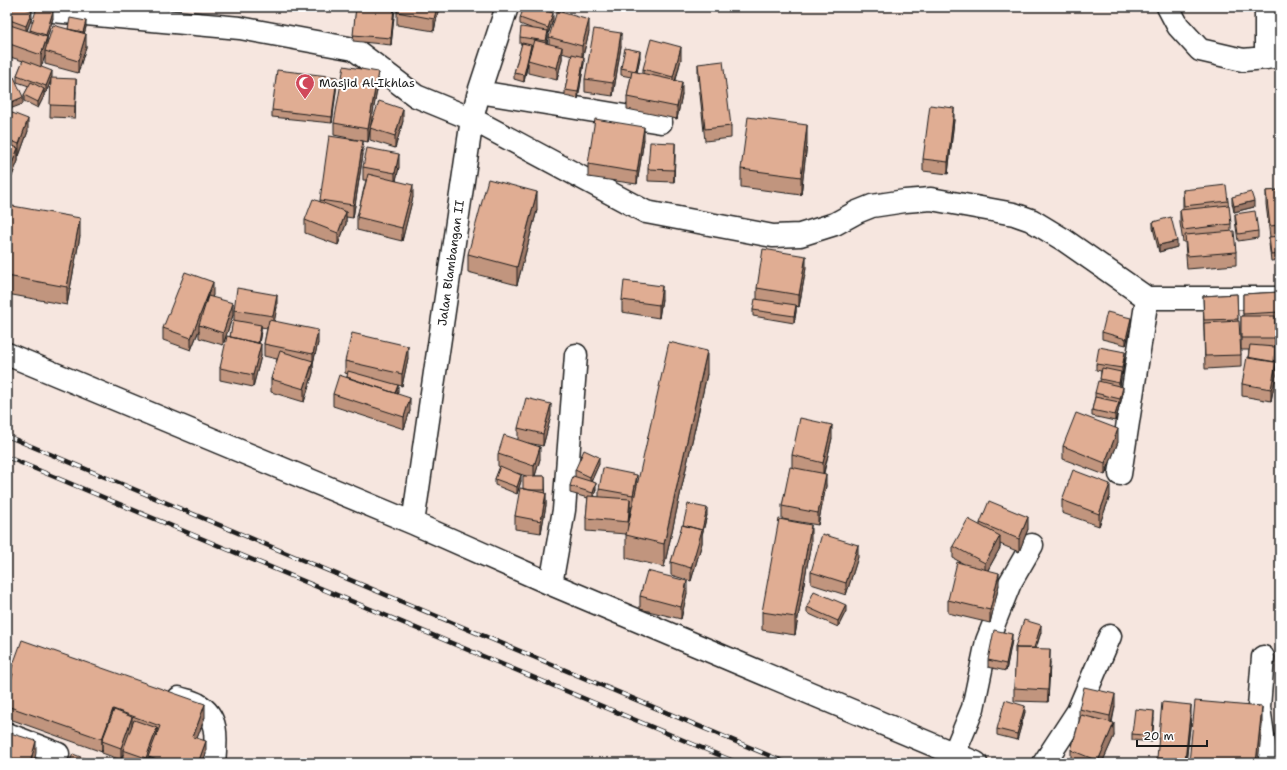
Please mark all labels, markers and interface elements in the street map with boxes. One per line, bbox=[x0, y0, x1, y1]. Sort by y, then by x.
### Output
mosque icon: Masjid Al-Ikhlas bbox=[294, 72, 316, 100]
place label: Masjid Al-Ikhlas bbox=[319, 75, 415, 91]
street label: Jalan Blambangan II bbox=[434, 199, 468, 327]
scale bar bbox=[1137, 722, 1207, 748]
text: 20 m bbox=[1143, 728, 1174, 744]

